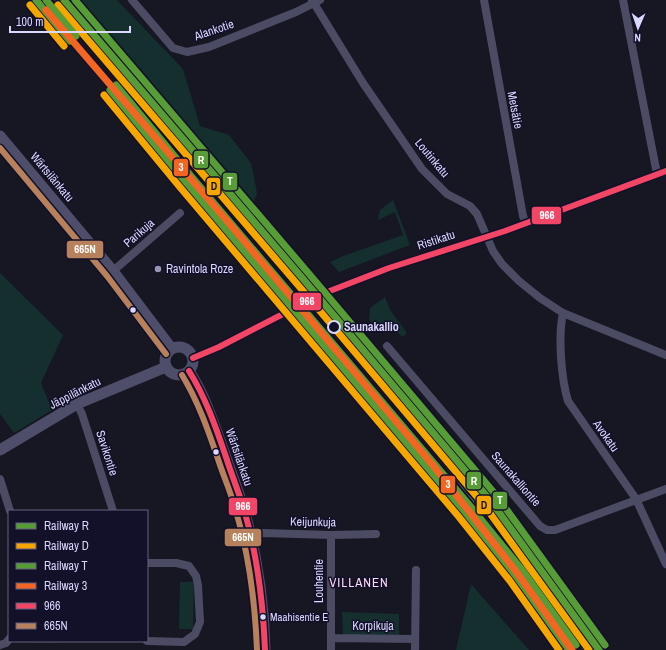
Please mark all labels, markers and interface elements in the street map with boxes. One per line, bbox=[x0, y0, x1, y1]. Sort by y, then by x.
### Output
scale bar bbox=[10, 8, 130, 34]
north arrow bbox=[618, 8, 658, 48]
text: 100 m bbox=[16, 14, 43, 30]
street label: Alankotie bbox=[191, 16, 236, 45]
text: N bbox=[634, 31, 641, 45]
street label: Metsätie bbox=[504, 90, 526, 130]
street label: Loutinkatu bbox=[411, 135, 453, 181]
street label: Wärtsilänkatu bbox=[27, 149, 77, 205]
line badge: R bbox=[193, 150, 209, 169]
text: R bbox=[198, 153, 205, 167]
line badge: 3 bbox=[173, 158, 189, 177]
text: 3 bbox=[178, 160, 184, 174]
line badge: T bbox=[222, 172, 238, 191]
text: T bbox=[227, 174, 233, 188]
line badge: D bbox=[206, 177, 221, 196]
text: D bbox=[211, 179, 218, 193]
line badge: 966 bbox=[531, 206, 562, 225]
text: 966 bbox=[539, 208, 555, 222]
street label: Parikuja bbox=[120, 215, 158, 251]
street label: Ristikatu bbox=[415, 226, 457, 254]
line badge: 665N bbox=[66, 240, 104, 259]
text: 665N bbox=[74, 242, 96, 256]
place label: Ravintola Roze bbox=[166, 261, 233, 277]
marker: Ravintola Roze bbox=[153, 264, 163, 274]
line badge: 966 bbox=[292, 292, 322, 311]
text: 966 bbox=[299, 294, 315, 308]
unlabelled marker bbox=[128, 305, 138, 315]
place label: Saunakallio bbox=[344, 319, 399, 335]
marker: Saunakallio bbox=[327, 320, 341, 334]
street label: Jäppilänkatu bbox=[47, 373, 103, 413]
street label: Avokatu bbox=[589, 416, 623, 455]
street label: Wärtsilänkatu bbox=[222, 426, 256, 488]
street label: Savikontie bbox=[92, 428, 122, 478]
unlabelled marker bbox=[211, 447, 221, 457]
street label: Saunakalliontie bbox=[488, 448, 544, 510]
line badge: R bbox=[466, 471, 482, 490]
text: R bbox=[471, 474, 478, 488]
line badge: 3 bbox=[440, 475, 456, 494]
text: 3 bbox=[445, 477, 451, 491]
line badge: T bbox=[492, 491, 508, 510]
text: T bbox=[497, 493, 503, 507]
line badge: D bbox=[476, 495, 492, 515]
line badge: 966 bbox=[228, 497, 258, 516]
text: D bbox=[481, 498, 488, 512]
text: 966 bbox=[235, 499, 251, 513]
legend bbox=[8, 510, 148, 642]
street label: Keijunkuja bbox=[290, 514, 337, 530]
text: Railway R bbox=[44, 518, 89, 534]
line badge: 665N bbox=[224, 528, 262, 547]
text: 665N bbox=[232, 530, 254, 544]
text: Railway D bbox=[44, 538, 89, 554]
text: Railway T bbox=[44, 558, 88, 574]
street label: Louhentie bbox=[311, 559, 327, 603]
district label: VILLANEN bbox=[329, 574, 389, 591]
text: Railway 3 bbox=[44, 578, 87, 594]
text: 966 bbox=[44, 598, 60, 614]
place label: Maahisentie E bbox=[270, 610, 328, 624]
marker: Maahisentie E bbox=[258, 612, 268, 622]
text: 665N bbox=[44, 618, 68, 634]
street label: Korpikuja bbox=[352, 618, 394, 634]

